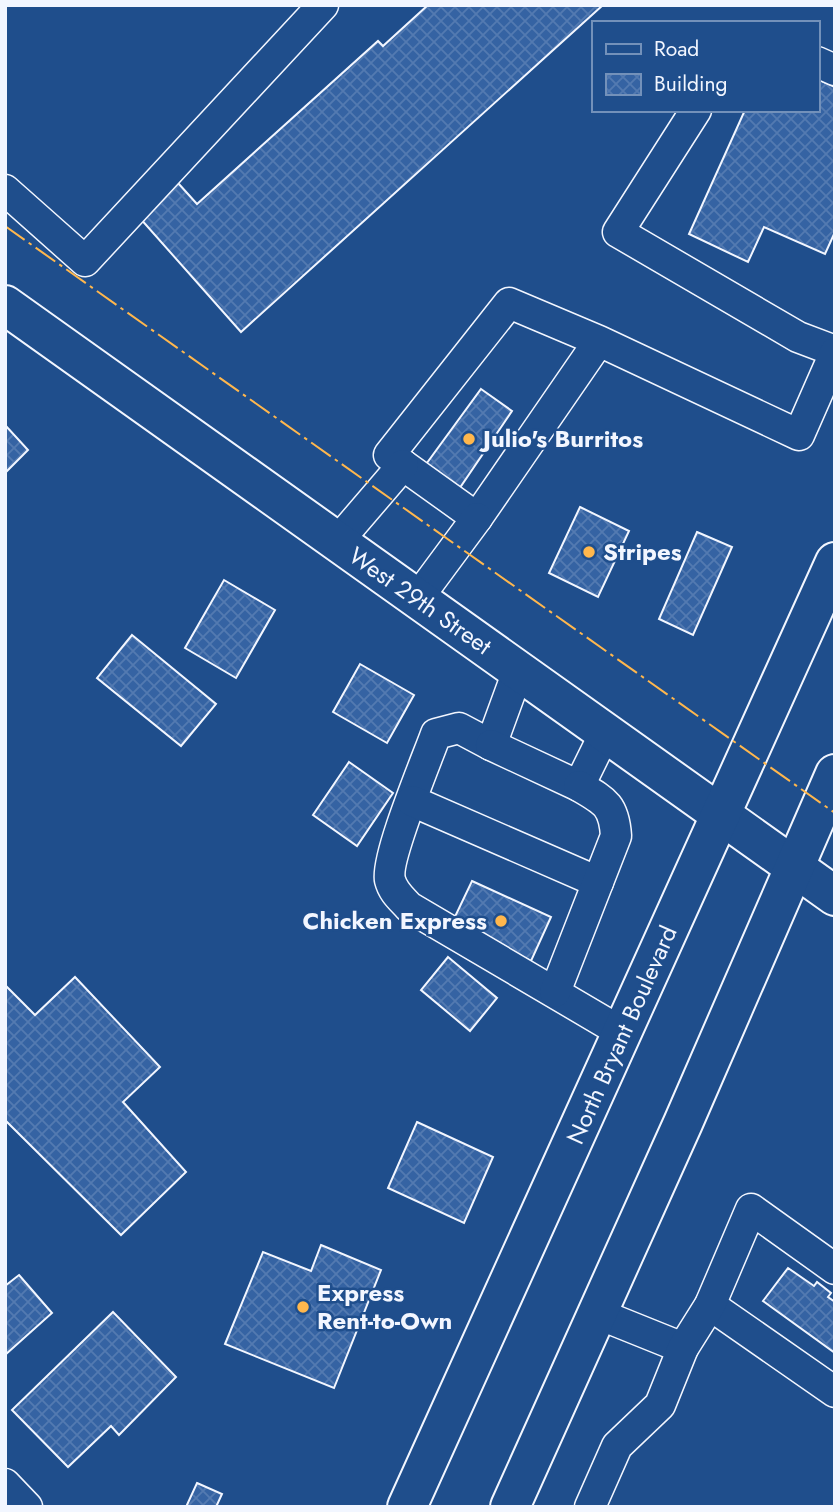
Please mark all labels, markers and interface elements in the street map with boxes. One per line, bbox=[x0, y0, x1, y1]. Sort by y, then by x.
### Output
legend bbox=[592, 21, 819, 112]
text: Road bbox=[654, 34, 699, 64]
text: Building bbox=[654, 69, 727, 99]
place label: Julio's Burritos bbox=[479, 421, 643, 456]
marker: Julio's Burritos bbox=[461, 431, 477, 447]
place label: Stripes bbox=[603, 534, 682, 569]
street label: West 29th Street bbox=[342, 538, 499, 663]
marker: Stripes bbox=[581, 544, 597, 560]
place label: Chicken Express bbox=[303, 903, 487, 938]
marker: Chicken Express bbox=[493, 913, 509, 929]
street label: North Bryant Boulevard bbox=[558, 920, 686, 1150]
place label: Express Rent-to-Own bbox=[317, 1275, 452, 1338]
marker: Express Rent-to-Own bbox=[295, 1299, 311, 1315]

